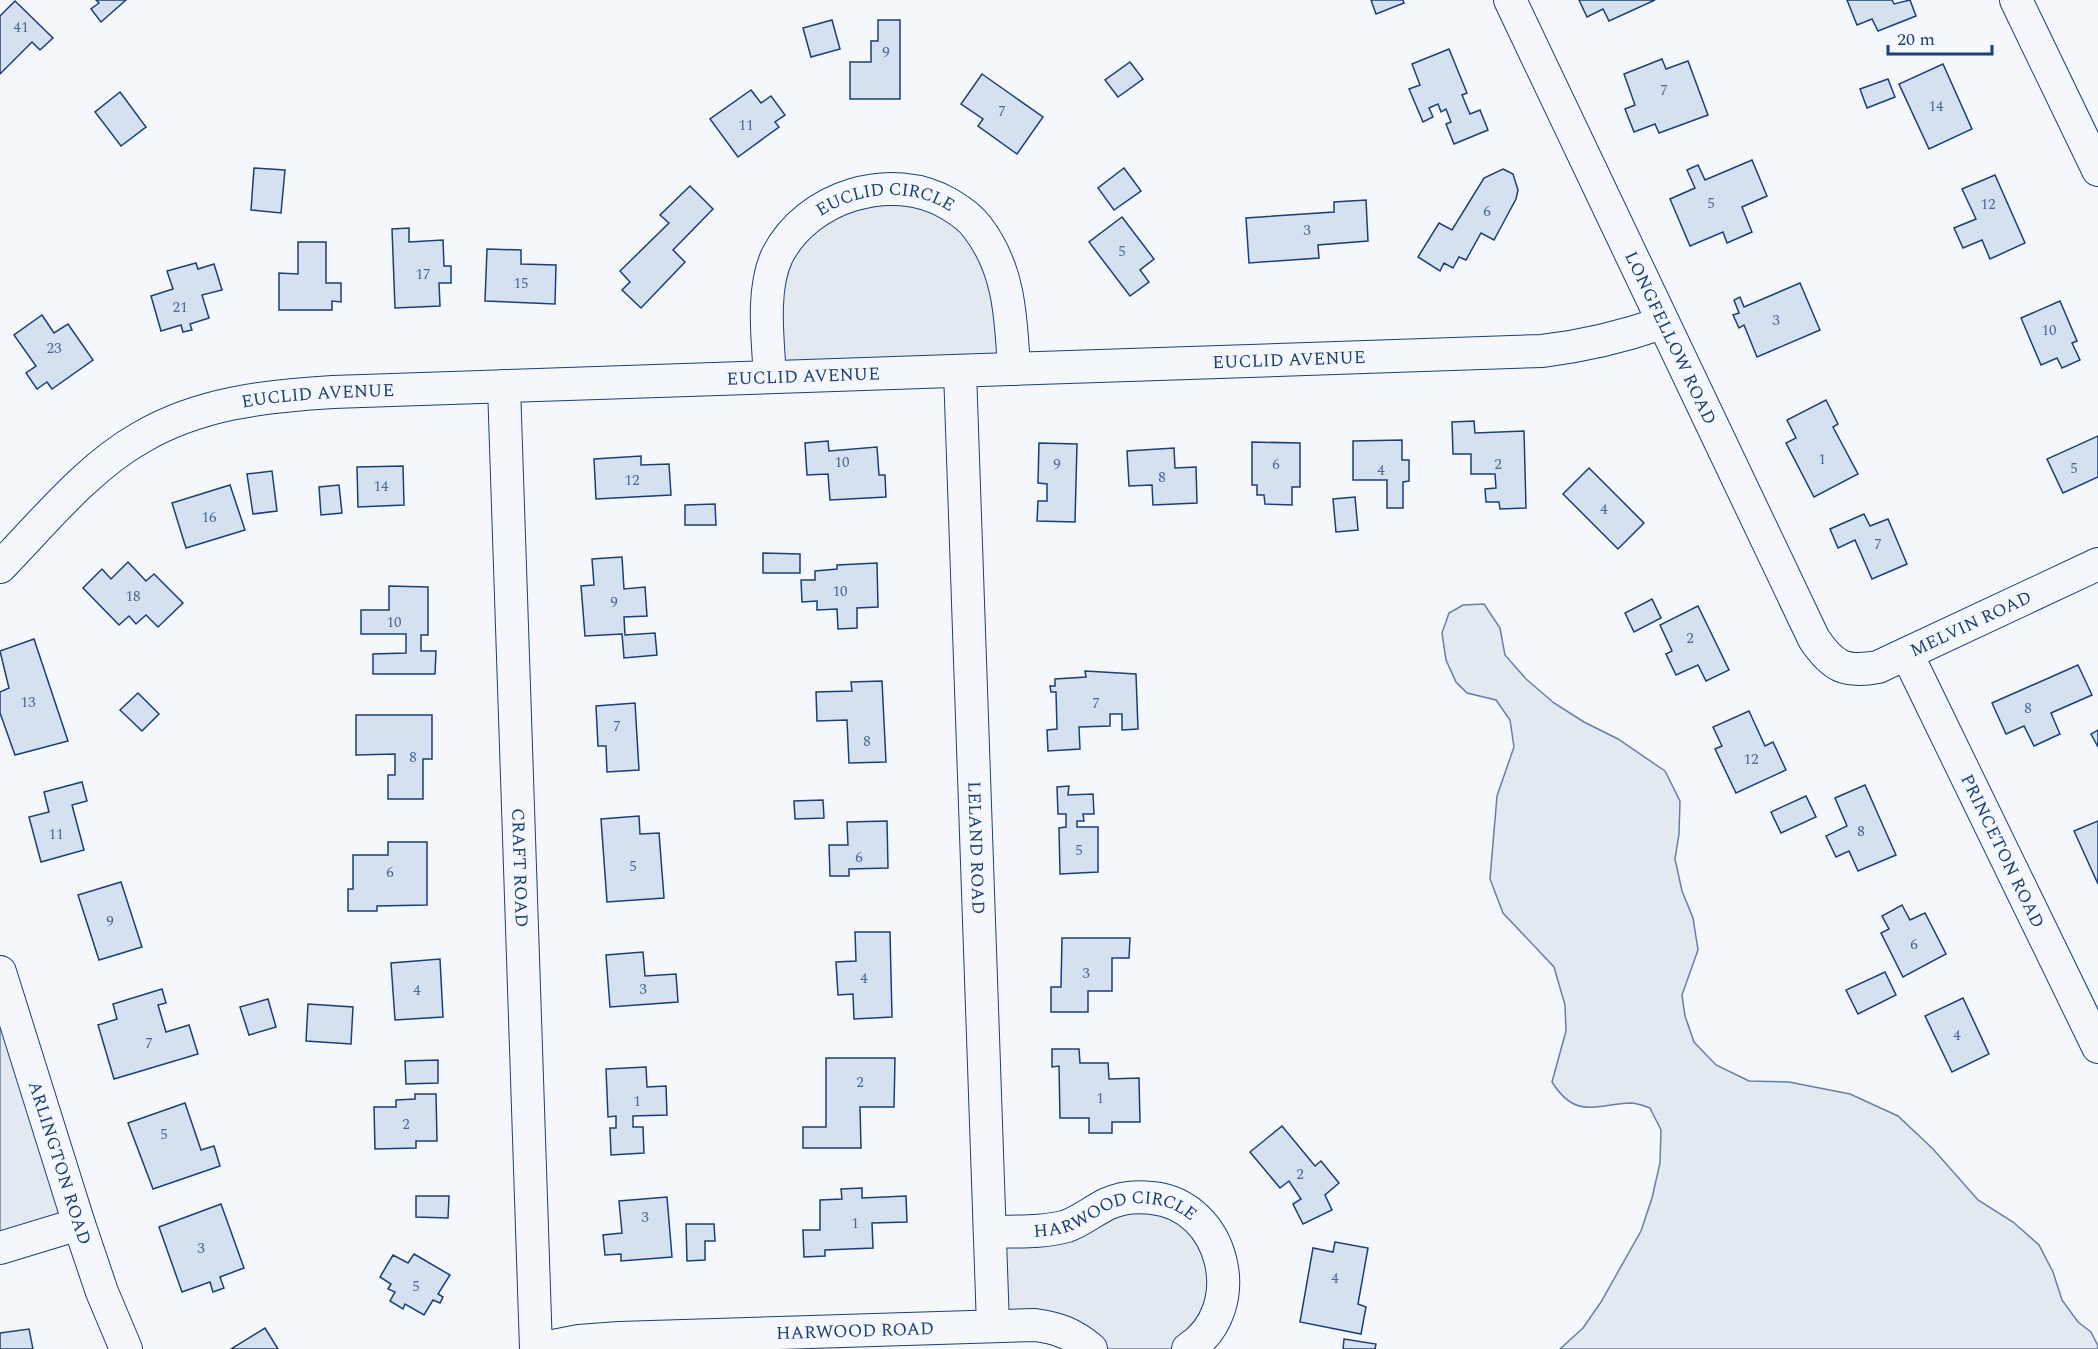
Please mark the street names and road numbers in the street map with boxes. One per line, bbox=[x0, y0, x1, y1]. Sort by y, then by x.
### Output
street label: EUCLID CIRCLE bbox=[810, 175, 960, 223]
street label: LONGFELLOW ROAD bbox=[1618, 246, 1724, 429]
street label: EUCLID AVENUE bbox=[1212, 343, 1366, 376]
street label: EUCLID AVENUE bbox=[726, 360, 880, 392]
street label: EUCLID AVENUE bbox=[239, 376, 395, 415]
street label: MELVIN ROAD bbox=[1905, 583, 2036, 664]
street label: PRINCETON ROAD bbox=[1954, 769, 2052, 933]
street label: LELAND ROAD bbox=[961, 781, 992, 915]
street label: CRAFT ROAD bbox=[505, 808, 535, 928]
street label: ARLINGTON ROAD bbox=[21, 1077, 99, 1249]
street label: HARWOOD CIRCLE bbox=[1032, 1184, 1203, 1245]
street label: HARWOOD ROAD bbox=[776, 1315, 934, 1347]

